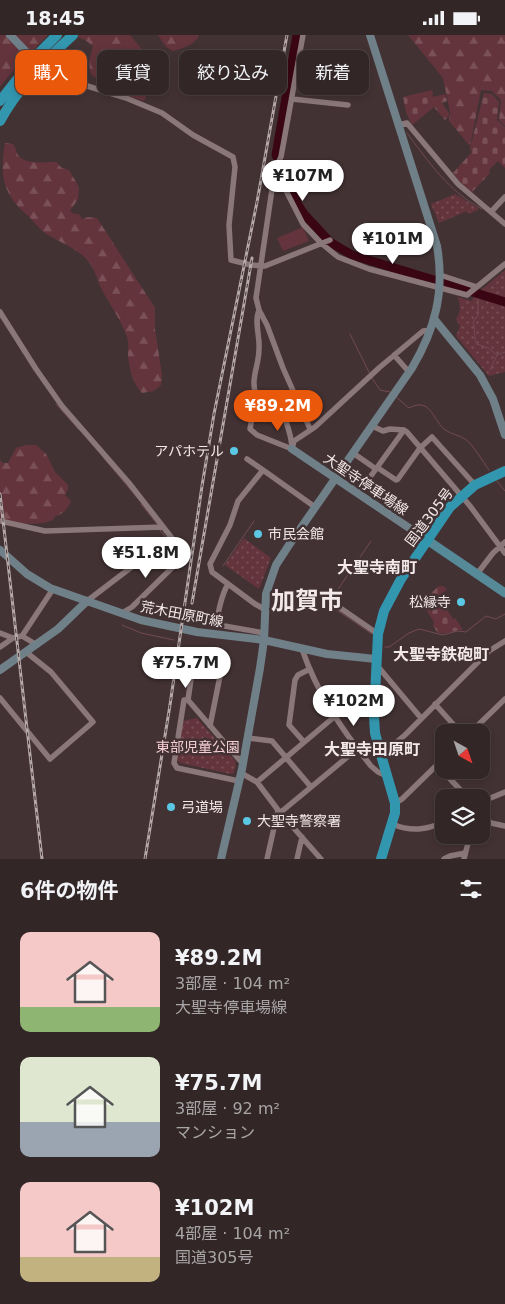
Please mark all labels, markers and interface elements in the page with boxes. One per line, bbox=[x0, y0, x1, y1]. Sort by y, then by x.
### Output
text: 18:45 bbox=[25, 7, 85, 29]
chip: 購入 bbox=[15, 50, 87, 95]
chip: 賃貸 bbox=[97, 50, 169, 95]
chip: 絞り込み bbox=[179, 50, 287, 95]
chip: 新着 bbox=[297, 50, 369, 95]
pin: ¥107M bbox=[268, 159, 338, 202]
text: ¥107M bbox=[273, 166, 333, 185]
pin: ¥101M bbox=[358, 223, 428, 265]
text: ¥101M bbox=[363, 229, 423, 248]
pin: ¥89.2M bbox=[237, 389, 319, 432]
text: ¥89.2M bbox=[245, 396, 311, 415]
place label: アパホテル bbox=[154, 443, 224, 459]
marker: アパホテル bbox=[228, 445, 240, 457]
street label: 大聖寺停車場線 bbox=[321, 450, 411, 518]
street label: 国道305号 bbox=[402, 485, 456, 549]
place label: 市民会館 bbox=[268, 526, 324, 542]
marker: 市民会館 bbox=[252, 528, 264, 540]
pin: ¥51.8M bbox=[105, 537, 187, 579]
text: ¥51.8M bbox=[113, 543, 179, 562]
district label: 大聖寺南町 bbox=[337, 558, 417, 577]
district label: 加賀市 bbox=[271, 587, 343, 615]
place label: 松縁寺 bbox=[409, 594, 451, 610]
marker: 松縁寺 bbox=[455, 596, 467, 608]
street label: 荒木田原町線 bbox=[139, 598, 225, 630]
district label: 大聖寺鉄砲町 bbox=[393, 645, 489, 664]
pin: ¥75.7M bbox=[145, 647, 227, 689]
text: ¥75.7M bbox=[153, 653, 219, 672]
pin: ¥102M bbox=[319, 685, 389, 727]
text: ¥102M bbox=[324, 691, 384, 710]
north arrow bbox=[435, 724, 490, 779]
map controls bbox=[435, 724, 490, 844]
park label: 東部児童公園 bbox=[156, 739, 240, 755]
district label: 大聖寺田原町 bbox=[324, 740, 420, 759]
button: layers bbox=[435, 789, 490, 844]
place label: 弓道場 bbox=[181, 799, 223, 815]
marker: 弓道場 bbox=[165, 801, 177, 813]
place label: 大聖寺警察署 bbox=[257, 813, 341, 829]
marker: 大聖寺警察署 bbox=[241, 815, 253, 827]
icon: filters bbox=[457, 875, 485, 903]
text: 6件の物件 bbox=[20, 879, 119, 903]
text: ¥89.2M bbox=[175, 946, 262, 970]
icon: home bbox=[60, 952, 120, 1012]
text: 3部屋 · 104 m² bbox=[175, 974, 290, 993]
text: 大聖寺停車場線 bbox=[175, 998, 287, 1017]
text: ¥75.7M bbox=[175, 1071, 262, 1095]
icon: home bbox=[60, 1077, 120, 1137]
text: 3部屋 · 92 m² bbox=[175, 1099, 280, 1118]
text: マンション bbox=[175, 1123, 255, 1142]
text: ¥102M bbox=[175, 1196, 254, 1220]
icon: home bbox=[60, 1202, 120, 1262]
text: 4部屋 · 104 m² bbox=[175, 1224, 290, 1243]
text: 国道305号 bbox=[175, 1248, 254, 1267]

